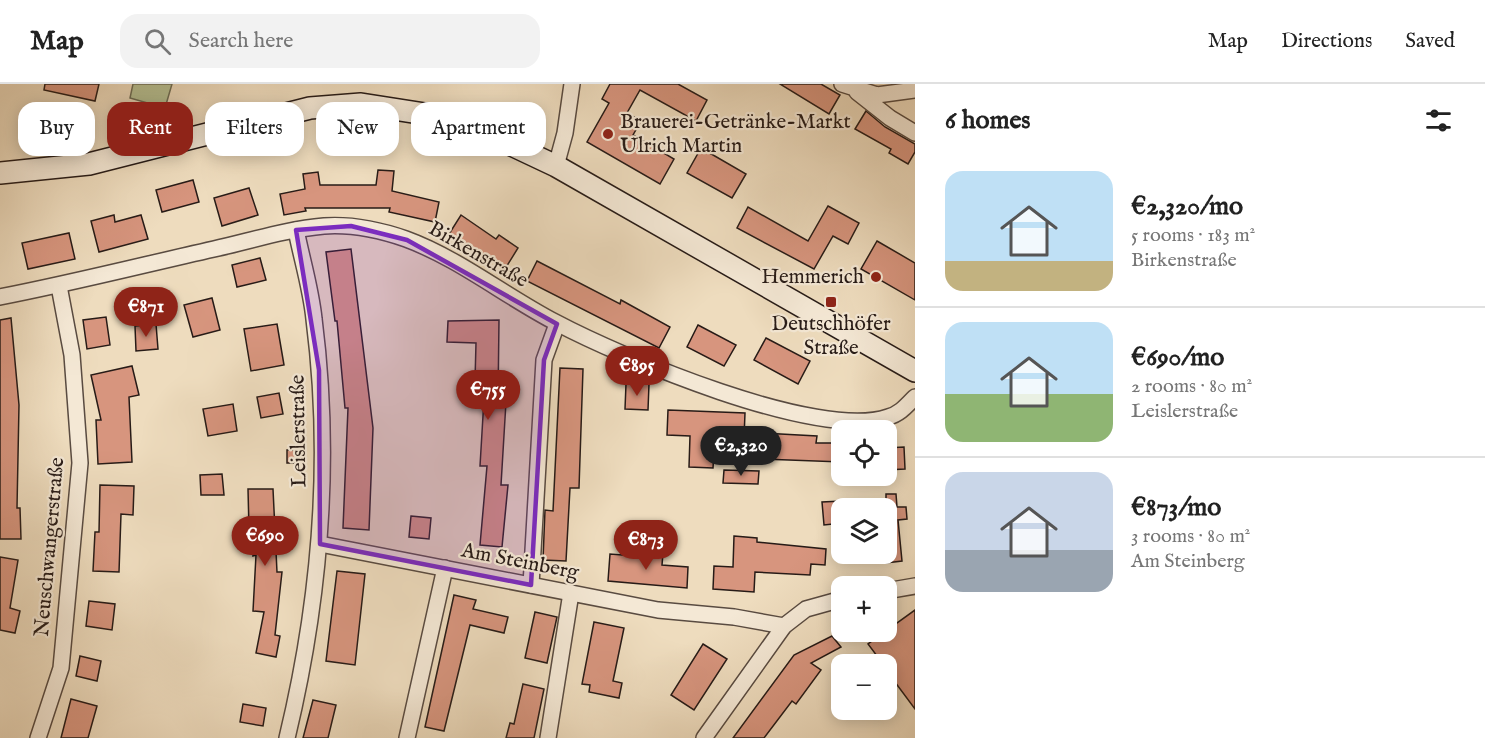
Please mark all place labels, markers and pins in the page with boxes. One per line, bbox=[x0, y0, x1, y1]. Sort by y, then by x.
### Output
place label: Brauerei-Getränke-Markt Ulrich Martin bbox=[620, 109, 851, 160]
marker: Brauerei-Getränke-Markt Ulrich Martin bbox=[601, 127, 615, 141]
place label: Hemmerich bbox=[761, 264, 864, 291]
marker: Hemmerich bbox=[869, 270, 883, 284]
pin: €871 bbox=[110, 287, 182, 338]
marker: Deutschhöfer Straße bbox=[824, 295, 838, 309]
place label: Deutschhöfer Straße bbox=[771, 311, 891, 362]
pin: €895 bbox=[601, 346, 673, 397]
pin: €755 bbox=[452, 370, 524, 421]
pin: €2,320 bbox=[692, 426, 790, 477]
pin: €690 bbox=[229, 516, 301, 567]
pin: €873 bbox=[610, 520, 682, 571]

